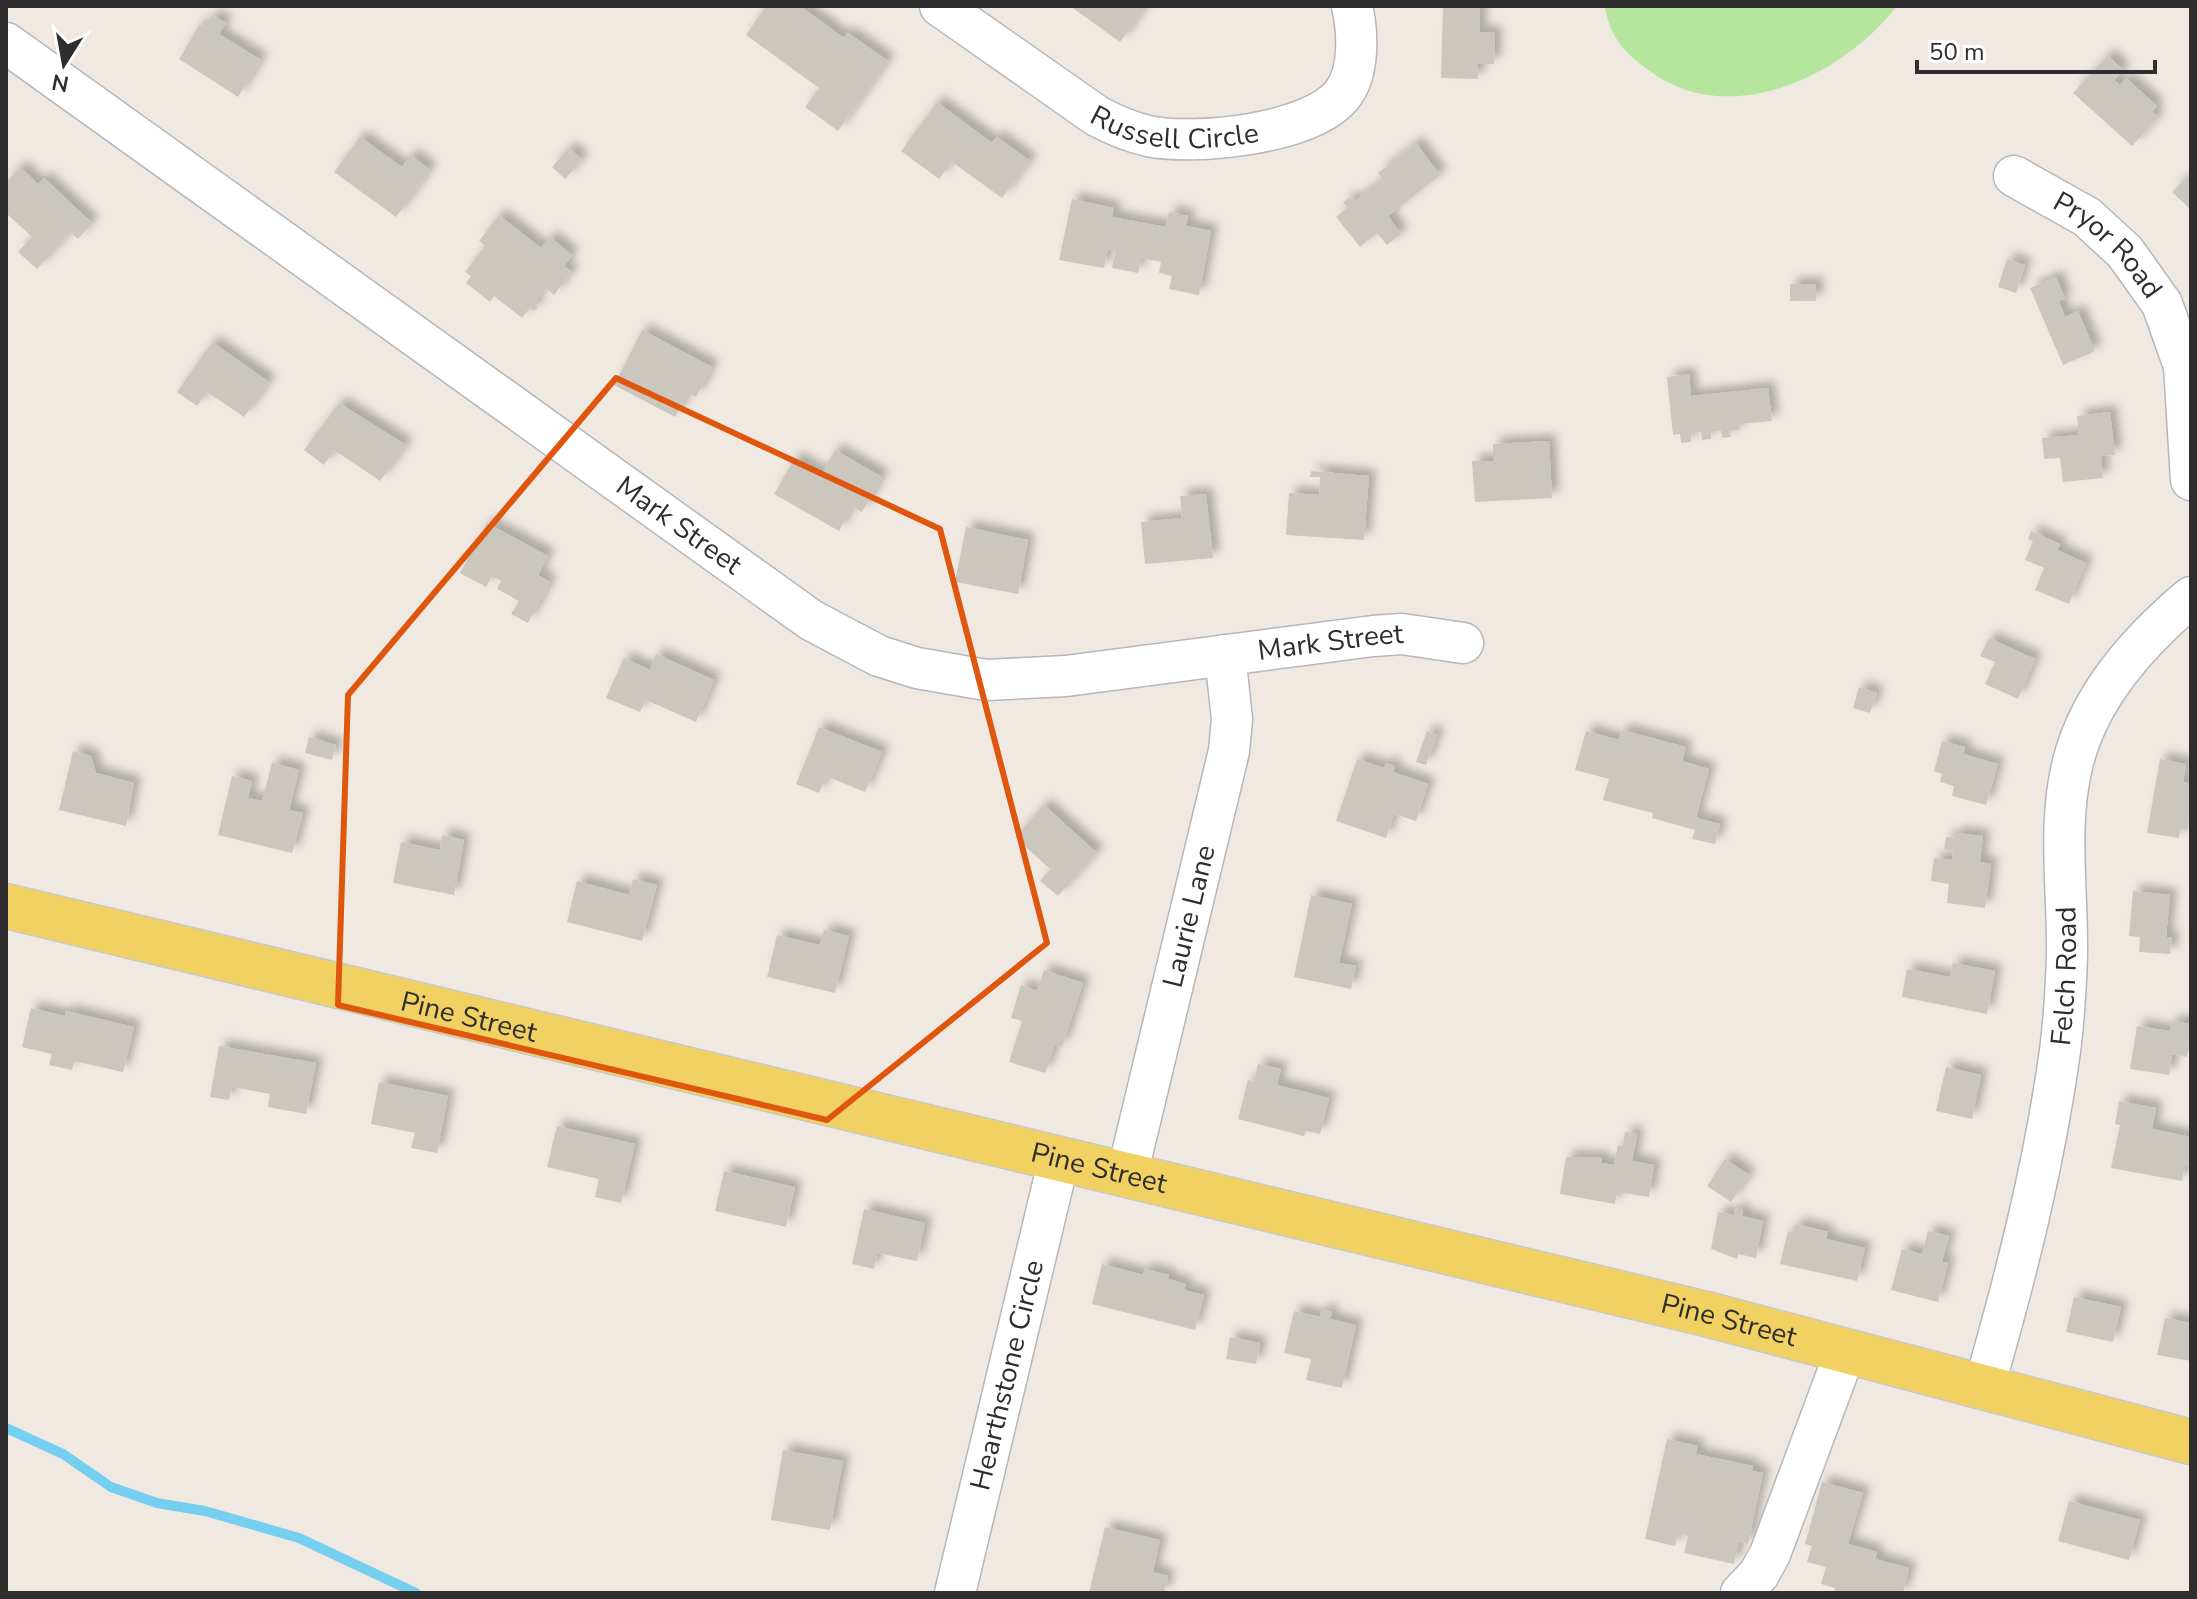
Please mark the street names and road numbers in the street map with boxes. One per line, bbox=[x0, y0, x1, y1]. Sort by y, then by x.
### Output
street label: Russell Circle bbox=[1084, 97, 1262, 158]
street label: Pryor Road bbox=[2046, 183, 2171, 306]
street label: Mark Street bbox=[608, 467, 750, 584]
street label: Mark Street bbox=[1255, 615, 1405, 670]
street label: Laurie Lane bbox=[1154, 841, 1225, 991]
street label: Felch Road bbox=[2042, 906, 2086, 1048]
street label: Pine Street bbox=[397, 982, 541, 1052]
street label: Pine Street bbox=[1027, 1134, 1171, 1203]
street label: Hearthstone Circle bbox=[961, 1256, 1053, 1494]
street label: Pine Street bbox=[1657, 1285, 1801, 1356]

